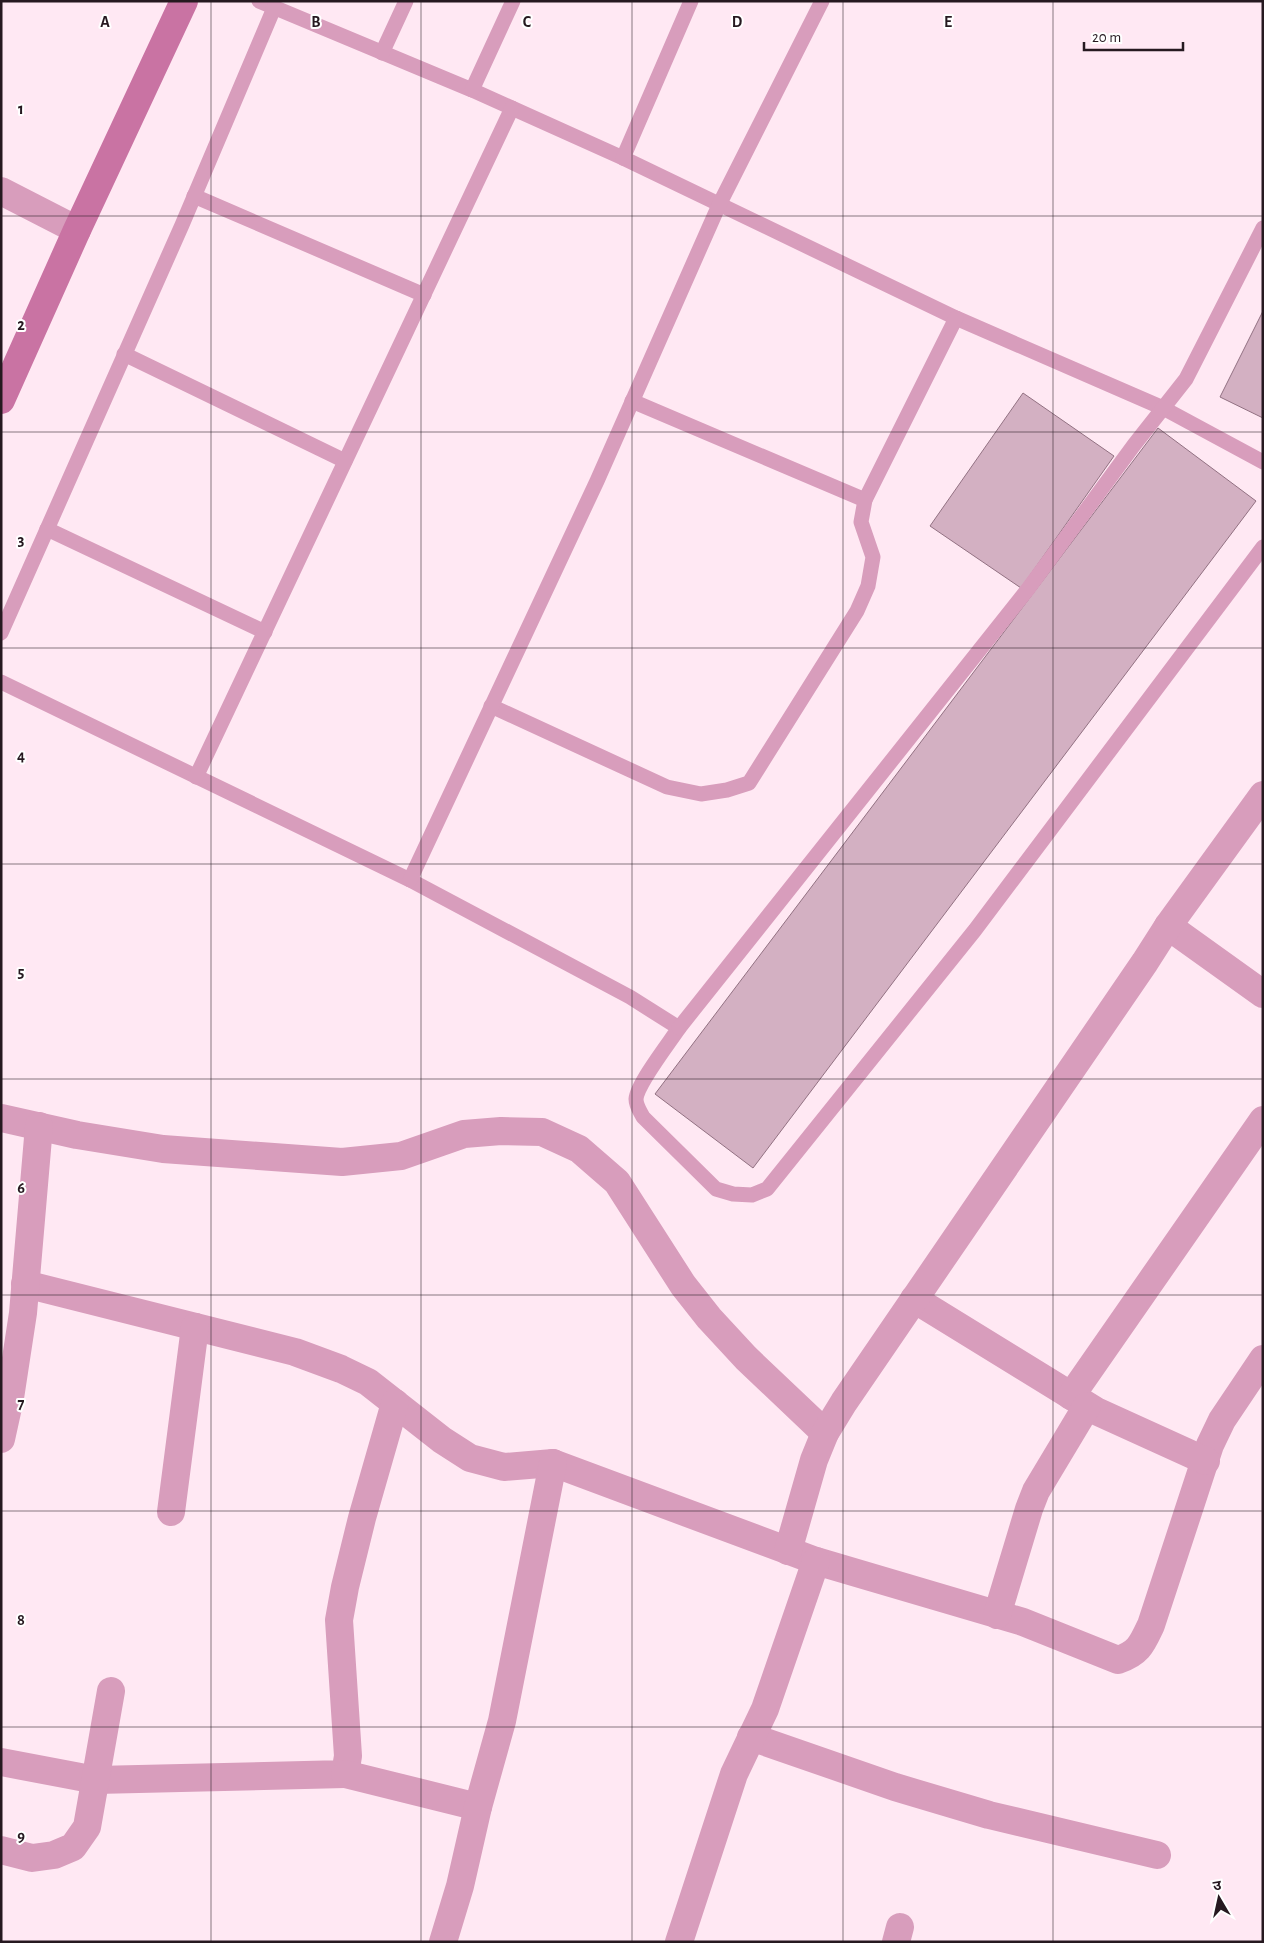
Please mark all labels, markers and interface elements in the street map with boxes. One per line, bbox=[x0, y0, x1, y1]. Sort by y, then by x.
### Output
text: A bbox=[100, 14, 110, 30]
text: B bbox=[311, 14, 321, 30]
text: C bbox=[523, 14, 532, 30]
text: D bbox=[732, 14, 743, 30]
text: E bbox=[944, 14, 952, 30]
scale bar bbox=[1084, 20, 1183, 52]
text: 20 m bbox=[1092, 30, 1121, 45]
text: 1 bbox=[18, 101, 24, 117]
text: 2 bbox=[17, 317, 25, 333]
text: 3 bbox=[18, 532, 25, 548]
text: 4 bbox=[17, 748, 25, 764]
text: 5 bbox=[18, 964, 25, 980]
text: 6 bbox=[17, 1180, 25, 1196]
text: 7 bbox=[18, 1396, 25, 1412]
text: 8 bbox=[17, 1612, 25, 1628]
text: 9 bbox=[17, 1828, 25, 1844]
north arrow bbox=[1194, 1873, 1244, 1923]
text: उ bbox=[1212, 1878, 1223, 1894]

